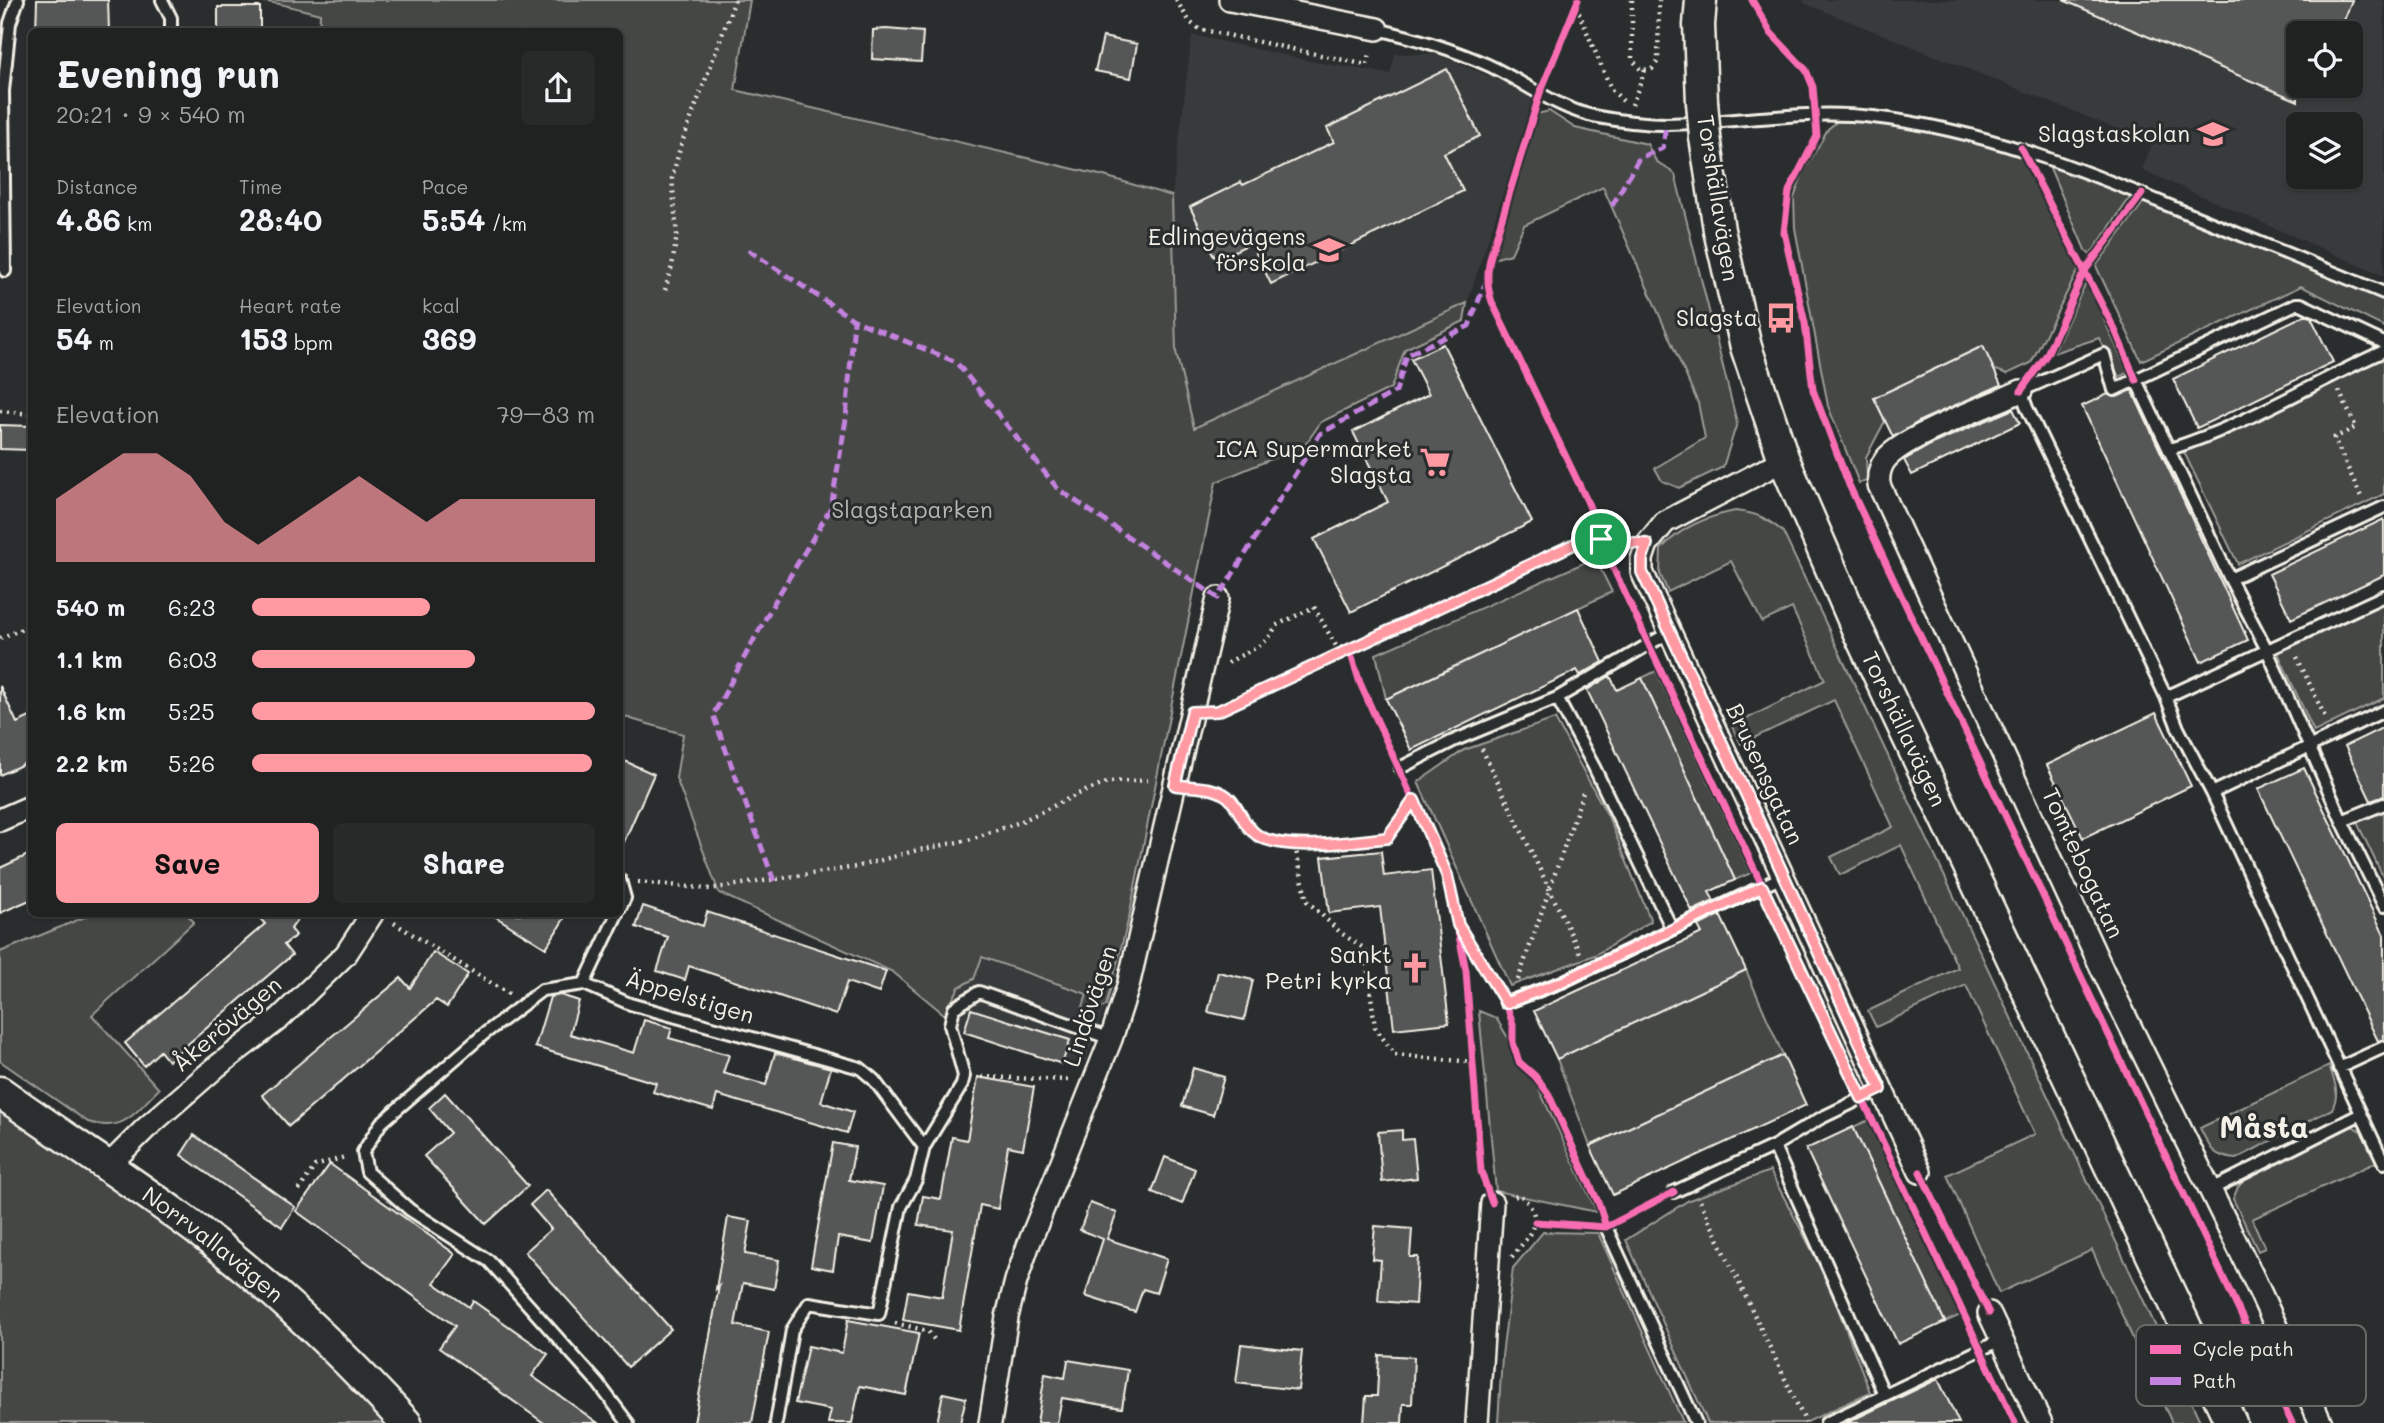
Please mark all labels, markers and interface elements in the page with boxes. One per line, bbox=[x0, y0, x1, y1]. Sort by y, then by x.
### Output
map controls bbox=[2286, 21, 2363, 189]
button: locate bbox=[2286, 21, 2363, 98]
text: Evening run bbox=[56, 48, 280, 98]
button: share bbox=[521, 51, 595, 125]
text: 20:21 · 9 × 540 m bbox=[56, 99, 246, 129]
street label: Torshällavägen bbox=[1691, 112, 1747, 283]
button: layers bbox=[2286, 112, 2363, 189]
school or university icon: Slagstaskolan bbox=[2196, 117, 2230, 151]
place label: Slagstaskolan bbox=[2038, 118, 2190, 148]
text: Distance bbox=[56, 174, 138, 199]
text: Time bbox=[239, 174, 282, 199]
text: Pace bbox=[422, 174, 468, 199]
text: 4.86 bbox=[56, 199, 121, 239]
text: 28:40 bbox=[239, 199, 322, 239]
text: 5:54 bbox=[422, 199, 486, 239]
text: km bbox=[121, 211, 152, 236]
text: /km bbox=[486, 211, 527, 236]
place label: Edlingevägens förskola bbox=[1148, 221, 1306, 277]
school or university icon: Edlingevägens förskola bbox=[1312, 233, 1346, 267]
text: Elevation bbox=[56, 293, 141, 318]
text: Heart rate bbox=[239, 293, 342, 318]
text: kcal bbox=[422, 293, 460, 318]
bus stop icon: Slagsta bbox=[1764, 301, 1798, 335]
place label: Slagsta bbox=[1676, 302, 1758, 332]
text: 54 bbox=[56, 318, 93, 358]
text: 153 bbox=[239, 318, 288, 358]
text: 369 bbox=[422, 318, 476, 358]
text: m bbox=[93, 330, 114, 355]
text: bpm bbox=[288, 330, 333, 355]
text: Elevation bbox=[56, 399, 159, 429]
text: 79–83 m bbox=[497, 399, 595, 429]
place label: ICA Supermarket Slagsta bbox=[1216, 433, 1412, 489]
supermarket icon: ICA Supermarket Slagsta bbox=[1418, 445, 1452, 479]
park label: Slagstaparken bbox=[831, 494, 993, 524]
pin bbox=[1571, 509, 1631, 569]
icon: arrive bbox=[1582, 520, 1620, 558]
text: 540 m bbox=[56, 592, 125, 622]
text: 6:23 bbox=[168, 592, 215, 622]
text: 1.1 km bbox=[56, 644, 122, 674]
text: 6:03 bbox=[168, 644, 217, 674]
street label: Torshällavägen bbox=[1856, 646, 1954, 811]
text: 1.6 km bbox=[56, 696, 126, 726]
text: 5:25 bbox=[168, 696, 215, 726]
street label: Brusensgatan bbox=[1720, 698, 1812, 849]
text: 2.2 km bbox=[56, 748, 128, 778]
text: 5:26 bbox=[168, 748, 215, 778]
street label: Tomtebogatan bbox=[2036, 783, 2132, 942]
button: Save bbox=[56, 823, 319, 903]
button: Share bbox=[333, 823, 595, 903]
place label: Sankt Petri kyrka bbox=[1265, 939, 1392, 995]
street label: Lindövägen bbox=[1055, 941, 1123, 1070]
church icon: Sankt Petri kyrka bbox=[1398, 951, 1432, 985]
street label: Äppelstigen bbox=[622, 962, 758, 1030]
street label: Åkerövägen bbox=[166, 969, 287, 1078]
district label: Måsta bbox=[2219, 1106, 2309, 1146]
street label: Norrvallavägen bbox=[137, 1179, 291, 1308]
legend bbox=[2136, 1325, 2366, 1406]
text: Cycle path bbox=[2193, 1336, 2293, 1361]
text: Path bbox=[2193, 1368, 2236, 1393]

